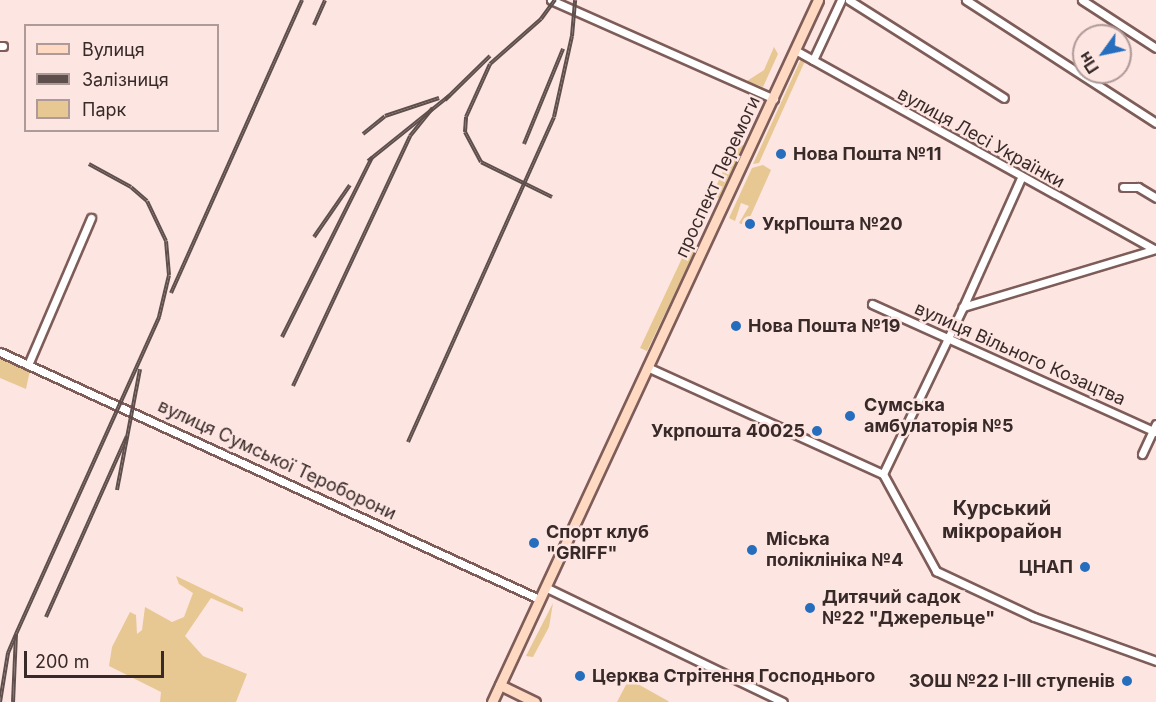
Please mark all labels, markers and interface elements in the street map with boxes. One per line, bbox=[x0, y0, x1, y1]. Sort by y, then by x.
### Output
legend bbox=[24, 24, 219, 132]
north arrow bbox=[1072, 24, 1132, 84]
text: Вулиця bbox=[82, 39, 145, 60]
text: Пн bbox=[1074, 48, 1103, 77]
text: Залізниця bbox=[82, 69, 169, 90]
street label: вулиця Лесі Українки bbox=[894, 83, 1068, 193]
street label: проспект Перемоги bbox=[671, 93, 765, 261]
text: Парк bbox=[82, 99, 126, 120]
place label: Нова Пошта №11 bbox=[793, 143, 942, 165]
marker: Нова Пошта №11 bbox=[774, 147, 788, 161]
place label: УкрПошта №20 bbox=[762, 213, 903, 235]
marker: УкрПошта №20 bbox=[743, 217, 757, 231]
street label: вулиця Вільного Козацтва bbox=[911, 298, 1129, 410]
place label: Нова Пошта №19 bbox=[748, 315, 900, 337]
marker: Нова Пошта №19 bbox=[729, 319, 743, 333]
street label: вулиця Сумської Тероборони bbox=[154, 395, 400, 525]
place label: Сумська амбулаторія №5 bbox=[864, 395, 1013, 438]
marker: Сумська амбулаторія №5 bbox=[841, 407, 859, 425]
place label: Укрпошта 40025 bbox=[651, 420, 805, 442]
marker: Укрпошта 40025 bbox=[810, 424, 824, 438]
district label: Курський мікрорайон bbox=[942, 497, 1062, 544]
place label: Спорт клуб "GRIFF" bbox=[546, 522, 649, 564]
place label: Міська поліклініка №4 bbox=[766, 529, 903, 572]
marker: Спорт клуб "GRIFF" bbox=[527, 536, 541, 550]
marker: Міська поліклініка №4 bbox=[743, 541, 761, 559]
place label: ЦНАП bbox=[1019, 556, 1073, 578]
marker: ЦНАП bbox=[1078, 560, 1092, 574]
place label: Дитячий садок №22 "Джерельце" bbox=[822, 587, 995, 630]
marker: Дитячий садок №22 "Джерельце" bbox=[803, 601, 817, 615]
scale bar bbox=[27, 639, 166, 677]
text: 200 m bbox=[35, 651, 90, 672]
place label: Церква Стрітення Господнього bbox=[592, 665, 875, 687]
marker: Церква Стрітення Господнього bbox=[573, 669, 587, 683]
place label: ЗОШ №22 І-ІІІ ступенів bbox=[909, 670, 1115, 692]
marker: ЗОШ №22 І-ІІІ ступенів bbox=[1120, 674, 1134, 688]

